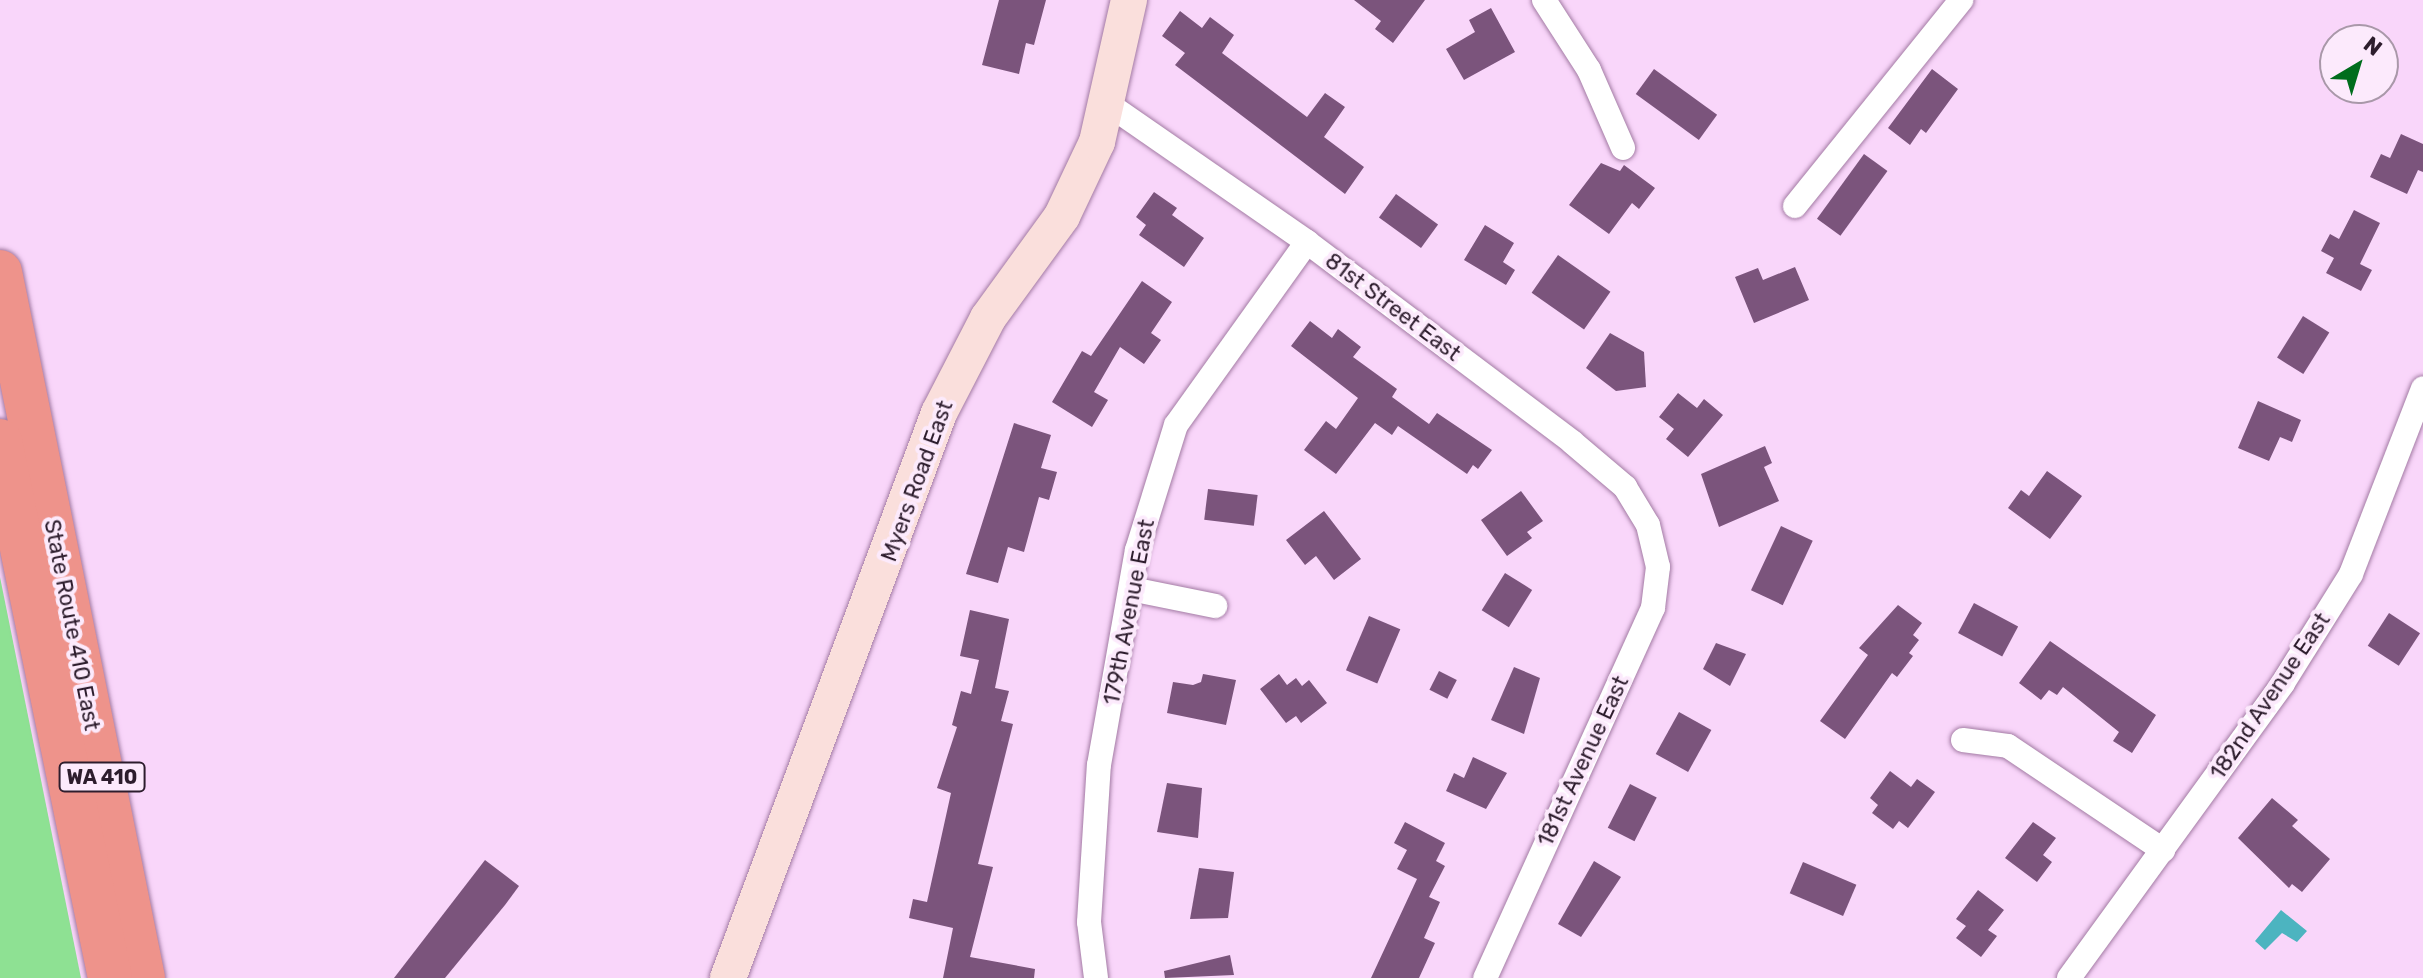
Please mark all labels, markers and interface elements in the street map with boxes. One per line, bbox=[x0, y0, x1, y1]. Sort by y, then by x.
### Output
north arrow bbox=[2319, 24, 2399, 104]
text: N bbox=[2358, 31, 2387, 62]
street label: 81st Street East bbox=[1320, 247, 1466, 367]
street label: Myers Road East bbox=[876, 397, 958, 565]
street label: State Route 410 East bbox=[39, 517, 105, 733]
street label: 179th Avenue East bbox=[1098, 517, 1160, 707]
street label: 182nd Avenue East bbox=[2204, 607, 2336, 785]
street label: 181st Avenue East bbox=[1532, 671, 1634, 851]
road number: WA 410 bbox=[58, 761, 146, 793]

